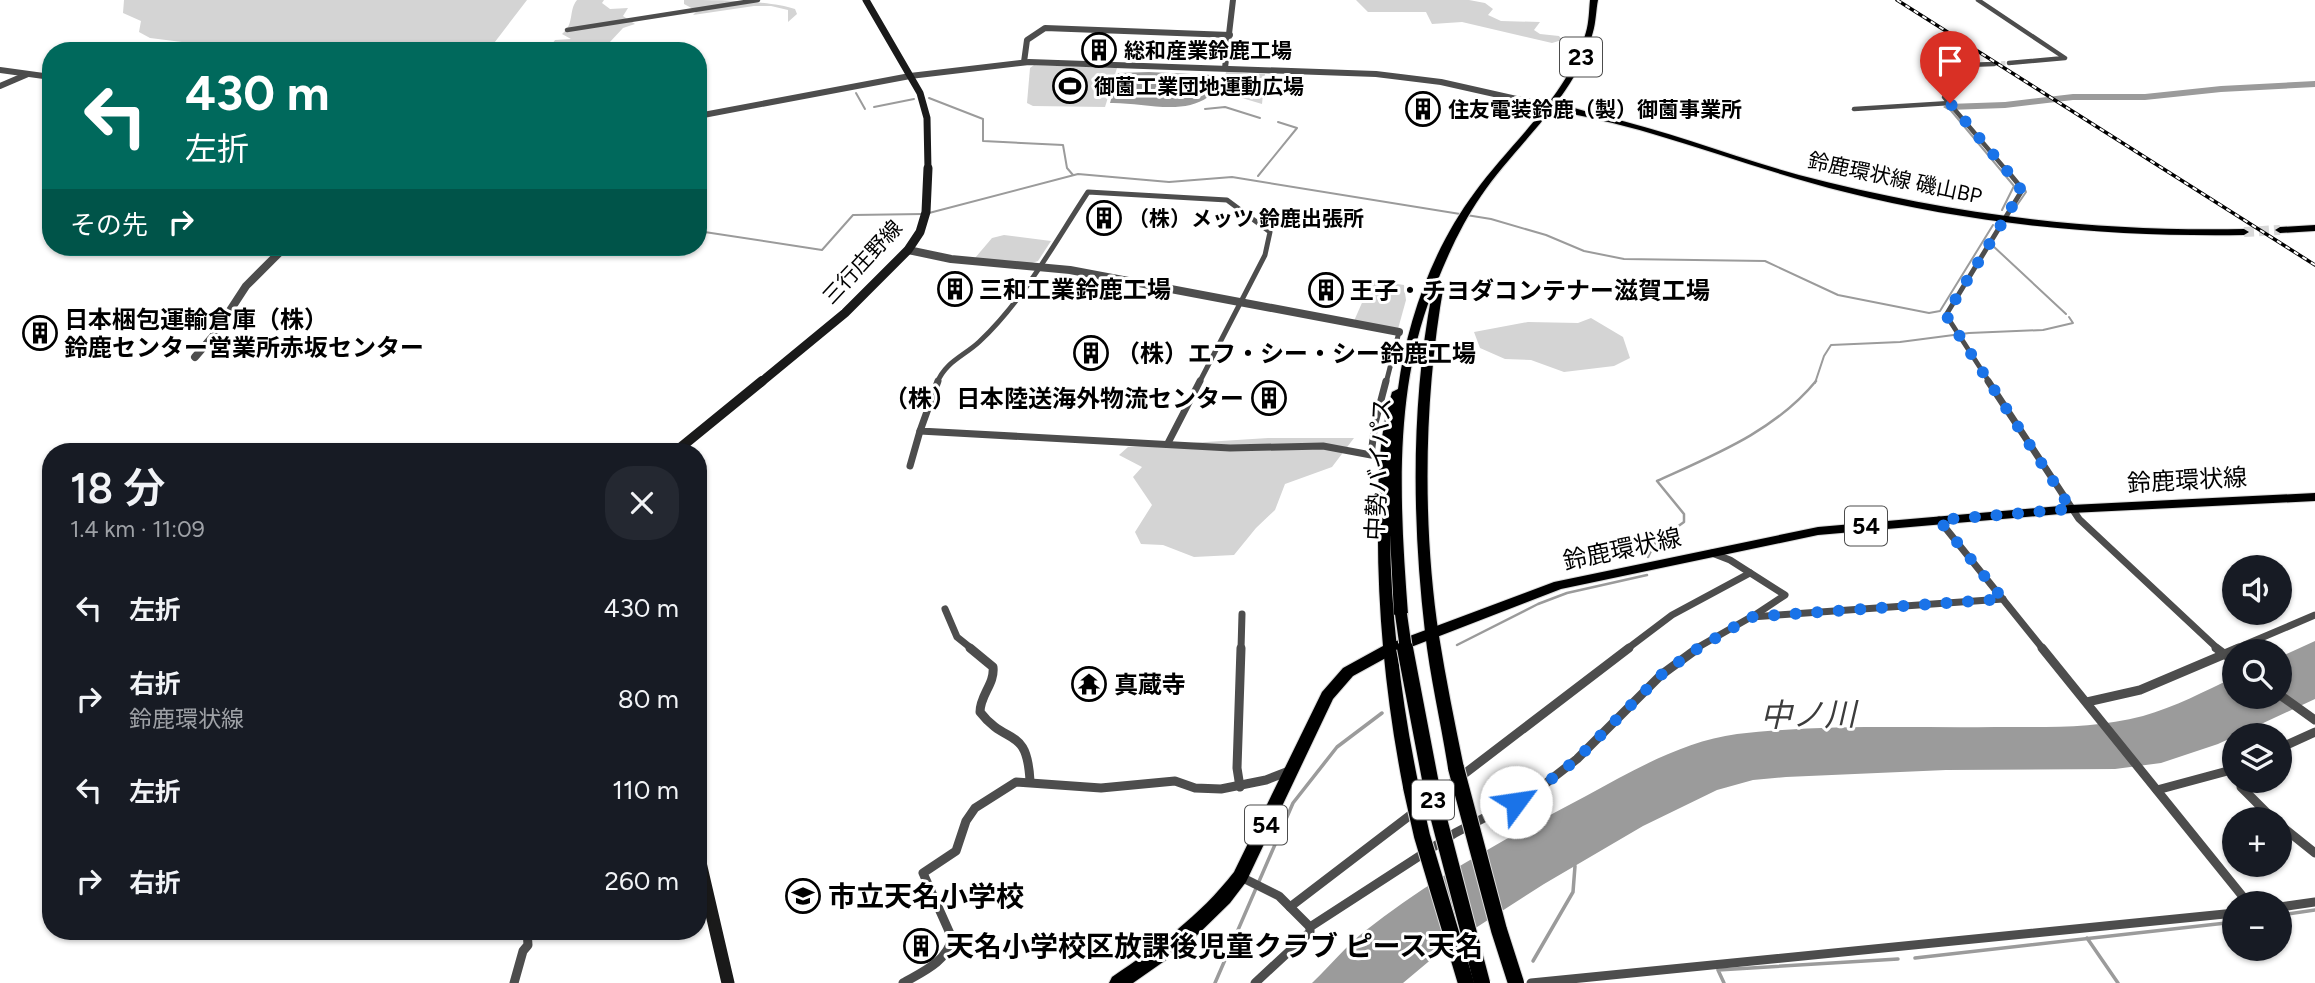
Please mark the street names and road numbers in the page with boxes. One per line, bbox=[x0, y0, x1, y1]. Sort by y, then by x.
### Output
road number: 23 bbox=[1560, 38, 1602, 76]
street label: 鈴鹿環状線 磯山BP bbox=[1806, 147, 1984, 209]
street label: 三行庄野線 bbox=[817, 215, 907, 309]
street label: 中勢バイパス bbox=[1360, 397, 1396, 541]
street label: 鈴鹿環状線 bbox=[2126, 462, 2248, 498]
road number: 54 bbox=[1845, 506, 1887, 546]
street label: 鈴鹿環状線 bbox=[1560, 522, 1684, 576]
road number: 23 bbox=[1412, 780, 1454, 820]
road number: 54 bbox=[1245, 806, 1287, 845]

